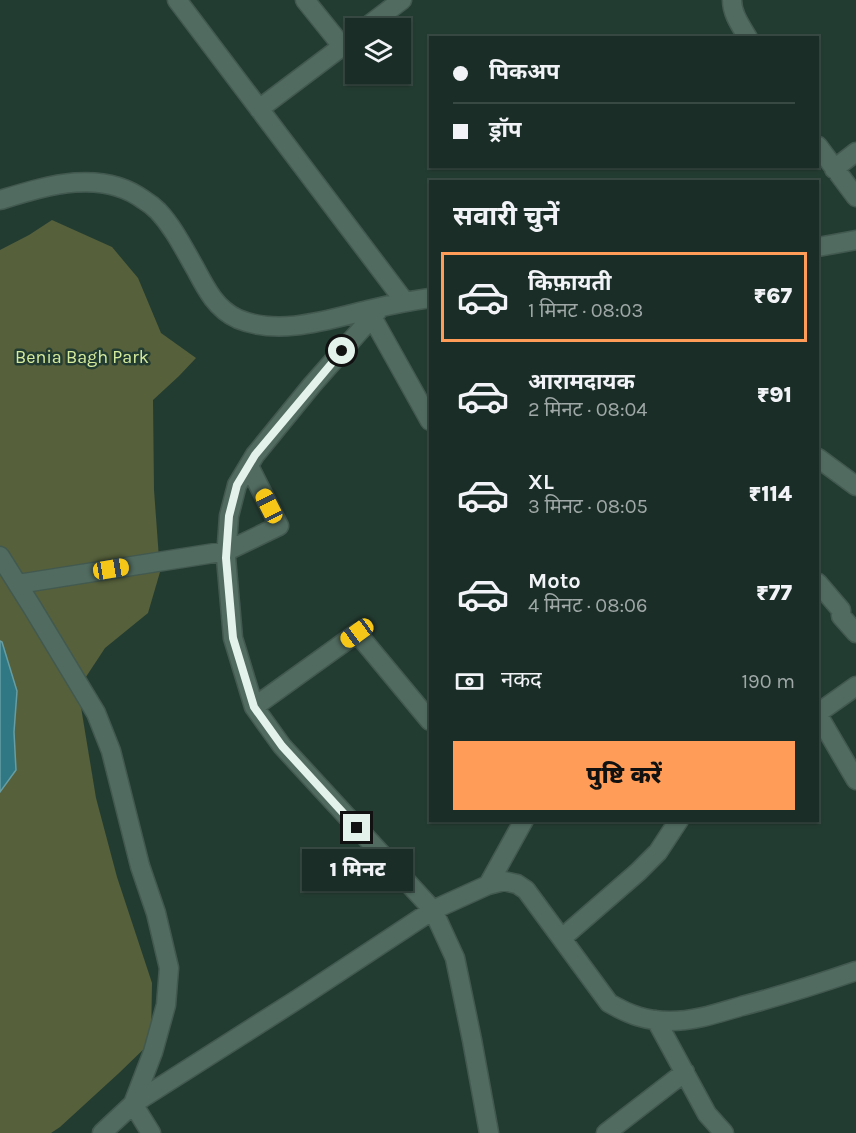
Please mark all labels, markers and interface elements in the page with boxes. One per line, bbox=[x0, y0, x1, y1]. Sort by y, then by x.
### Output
map controls bbox=[345, 18, 411, 84]
button: layers bbox=[345, 18, 411, 84]
text: पिकअप bbox=[489, 59, 560, 85]
text: ड्रॉप bbox=[489, 117, 522, 143]
text: सवारी चुनें bbox=[453, 200, 559, 232]
icon: car bbox=[456, 270, 510, 324]
text: किफ़ायती bbox=[528, 270, 612, 296]
text: ₹67 bbox=[754, 283, 792, 309]
text: 1 मिनट · 08:03 bbox=[528, 299, 643, 322]
route start bbox=[328, 337, 355, 364]
park label: Benia Bagh Park bbox=[15, 346, 149, 368]
icon: car bbox=[456, 369, 510, 423]
text: आरामदायक bbox=[528, 369, 635, 395]
text: ₹91 bbox=[757, 382, 792, 408]
text: 2 मिनट · 08:04 bbox=[528, 398, 648, 421]
icon: car bbox=[456, 468, 510, 522]
text: XL bbox=[528, 469, 554, 495]
text: ₹114 bbox=[748, 481, 792, 507]
car bbox=[253, 486, 285, 526]
text: 3 मिनट · 08:05 bbox=[528, 495, 648, 518]
car bbox=[92, 557, 130, 581]
icon: car bbox=[456, 567, 510, 621]
text: Moto bbox=[528, 568, 581, 594]
text: ₹77 bbox=[756, 580, 792, 606]
text: 4 मिनट · 08:06 bbox=[528, 594, 647, 617]
car bbox=[337, 615, 377, 651]
icon: cash bbox=[453, 665, 486, 698]
text: नकद bbox=[501, 667, 542, 693]
text: 190 m bbox=[741, 670, 795, 693]
button: पुष्टि करें bbox=[453, 741, 795, 810]
route end bbox=[343, 814, 370, 841]
callout: 1 मिनट bbox=[302, 849, 412, 891]
text: 1 मिनट bbox=[329, 858, 386, 881]

